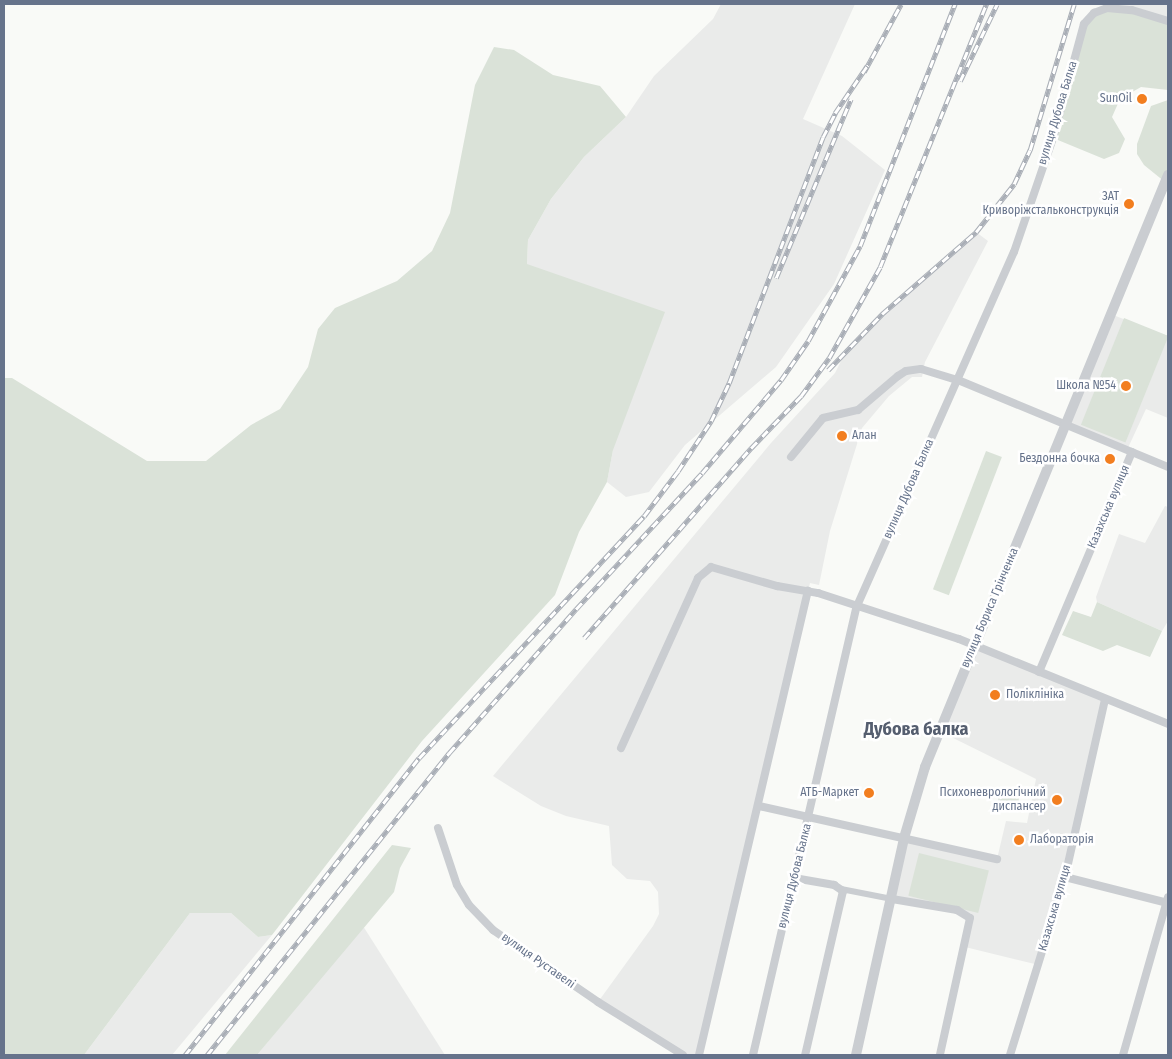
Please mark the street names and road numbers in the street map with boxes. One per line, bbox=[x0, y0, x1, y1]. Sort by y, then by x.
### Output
street label: вулиця Дубова Балка bbox=[1035, 59, 1081, 167]
street label: вулиця Дубова Балка bbox=[881, 437, 937, 541]
street label: Казахська вулиця bbox=[1085, 463, 1133, 551]
street label: вулиця Бориса Грінченка bbox=[958, 546, 1022, 670]
street label: вулиця Дубова Балка bbox=[775, 822, 815, 930]
street label: Казахська вулиця bbox=[1036, 863, 1074, 953]
street label: вулиця Руставелі bbox=[498, 930, 578, 992]

